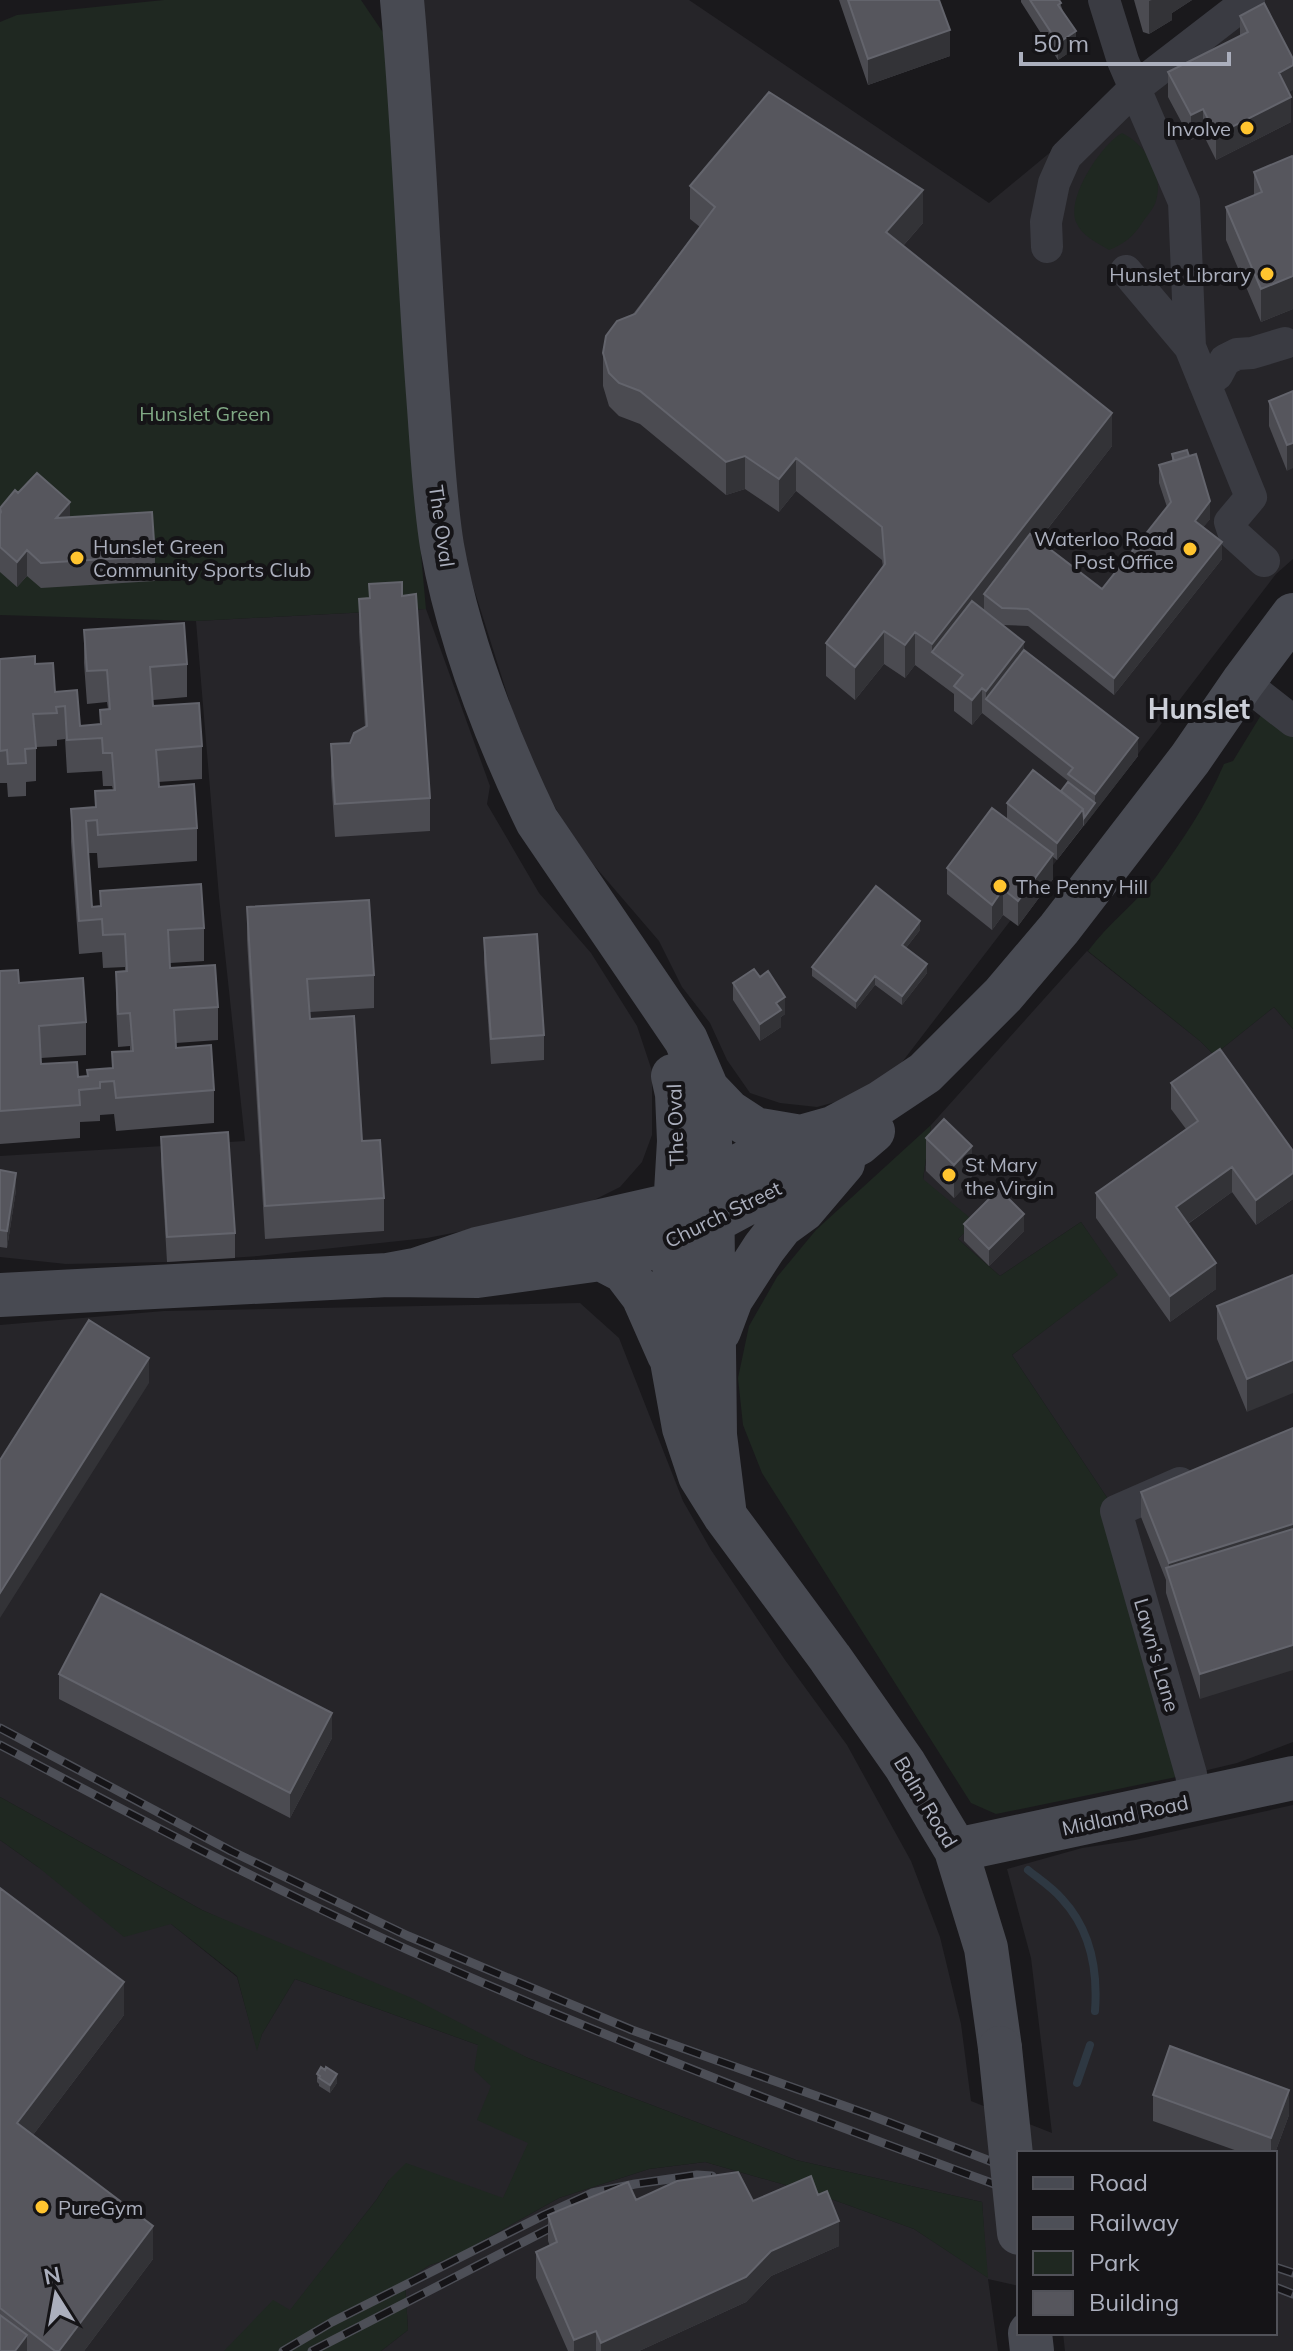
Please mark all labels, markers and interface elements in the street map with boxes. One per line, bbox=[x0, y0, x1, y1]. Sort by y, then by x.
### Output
scale bar bbox=[1021, 16, 1229, 66]
text: 50 m bbox=[1033, 28, 1089, 58]
place label: Involve bbox=[1166, 116, 1231, 141]
marker: Involve bbox=[1238, 119, 1256, 137]
place label: Hunslet Library bbox=[1109, 262, 1251, 287]
marker: Hunslet Library bbox=[1258, 265, 1276, 283]
park label: Hunslet Green bbox=[139, 401, 271, 426]
street label: The Oval bbox=[424, 483, 460, 569]
place label: Waterloo Road Post Office bbox=[1034, 526, 1174, 574]
place label: Hunslet Green Community Sports Club bbox=[93, 534, 311, 582]
marker: Waterloo Road Post Office bbox=[1181, 540, 1199, 558]
marker: Hunslet Green Community Sports Club bbox=[68, 549, 86, 567]
district label: Hunslet bbox=[1148, 691, 1251, 726]
place label: The Penny Hill bbox=[1016, 874, 1148, 899]
marker: The Penny Hill bbox=[991, 877, 1009, 895]
street label: The Oval bbox=[661, 1083, 689, 1167]
place label: St Mary the Virgin bbox=[965, 1152, 1054, 1200]
marker: St Mary the Virgin bbox=[940, 1166, 958, 1184]
street label: Church Street bbox=[661, 1175, 785, 1253]
street label: Lawn's Lane bbox=[1129, 1595, 1185, 1715]
street label: Balm Road bbox=[889, 1752, 963, 1852]
street label: Midland Road bbox=[1059, 1789, 1191, 1841]
legend bbox=[1017, 2151, 1277, 2335]
text: Road bbox=[1089, 2167, 1148, 2197]
place label: PureGym bbox=[58, 2195, 143, 2220]
marker: PureGym bbox=[33, 2198, 51, 2216]
text: Railway bbox=[1089, 2207, 1179, 2237]
text: Park bbox=[1089, 2247, 1140, 2277]
north arrow bbox=[16, 2255, 96, 2335]
text: N bbox=[41, 2260, 63, 2291]
text: Building bbox=[1089, 2287, 1179, 2317]

